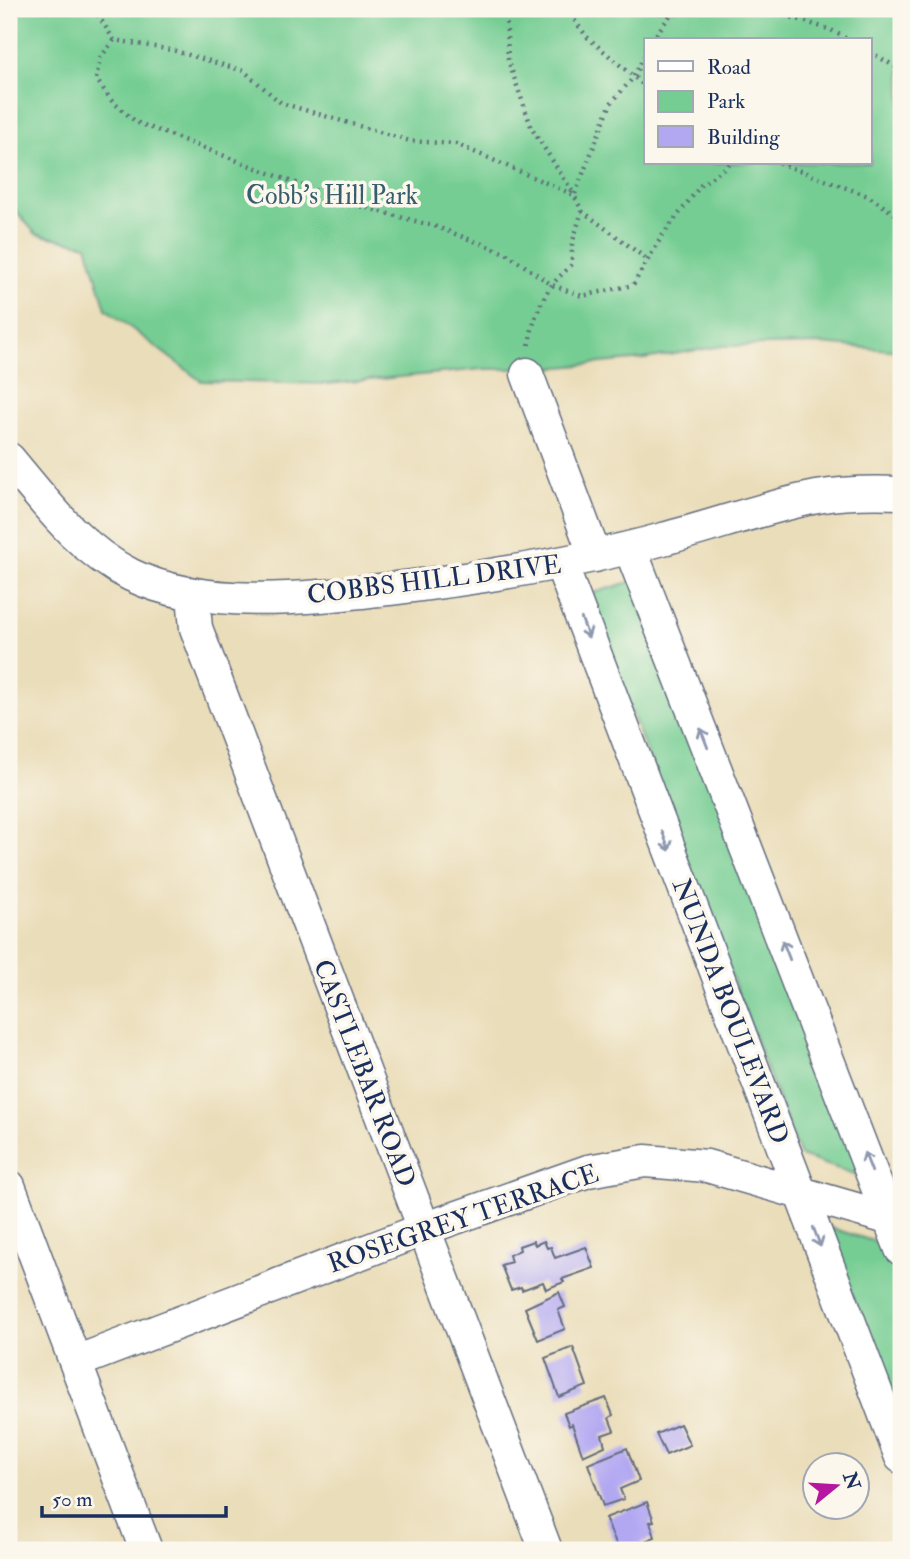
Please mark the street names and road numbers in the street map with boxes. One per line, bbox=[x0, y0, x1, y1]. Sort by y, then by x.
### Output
street label: COBBS HILL DRIVE bbox=[305, 549, 563, 611]
street label: NUNDA BOULEVARD bbox=[665, 874, 795, 1149]
street label: CASTLEBAR ROAD bbox=[306, 955, 422, 1192]
street label: ROSEGREY TERRACE bbox=[324, 1158, 603, 1280]

